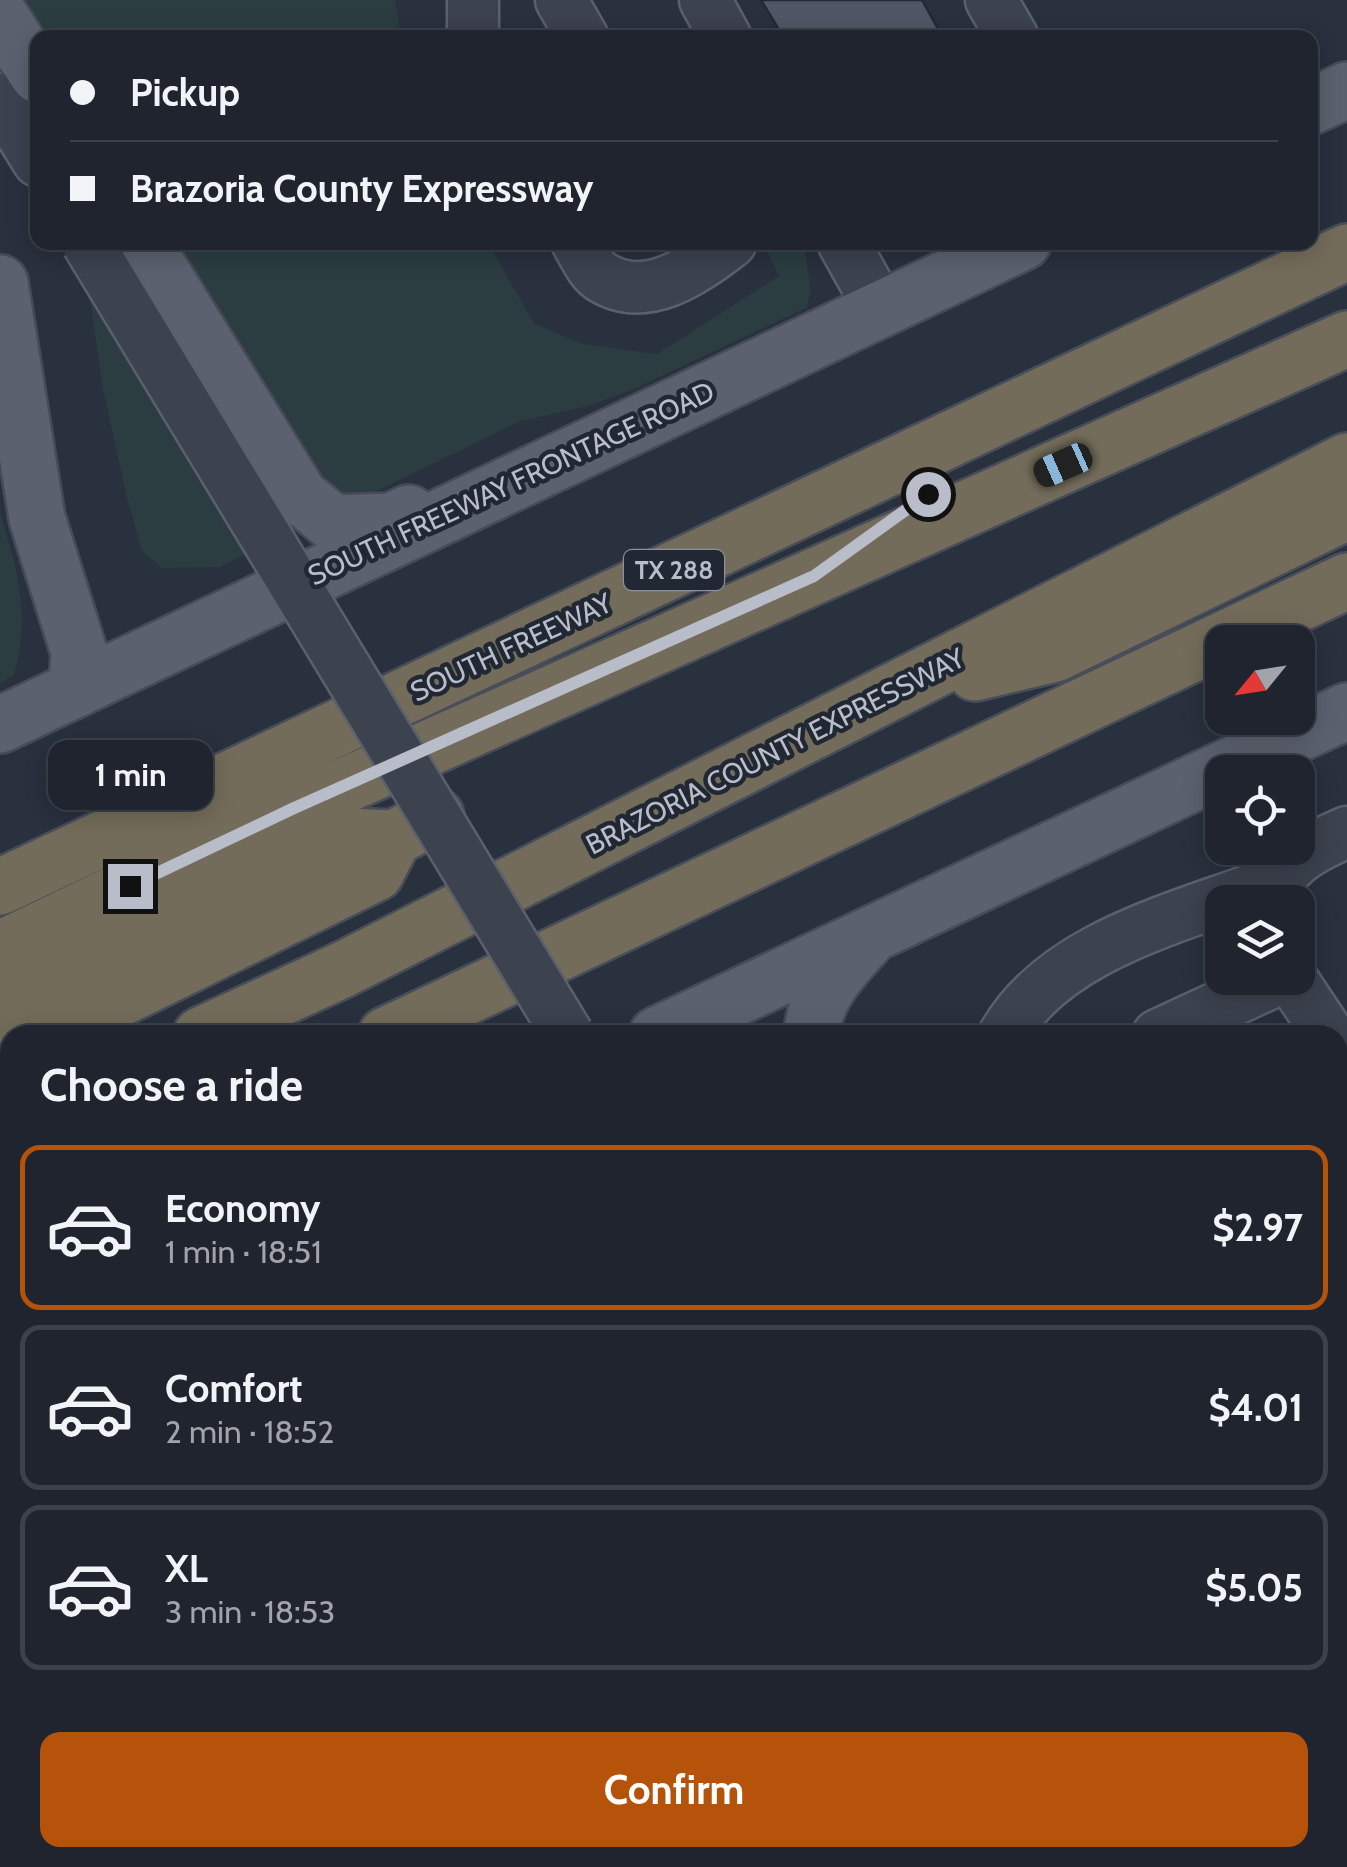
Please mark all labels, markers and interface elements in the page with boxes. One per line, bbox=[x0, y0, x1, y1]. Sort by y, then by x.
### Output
text: Pickup bbox=[130, 69, 240, 116]
text: Brazoria County Expressway bbox=[130, 165, 593, 212]
street label: SOUTH FREEWAY FRONTAGE ROAD bbox=[302, 374, 720, 592]
car bbox=[1029, 439, 1097, 491]
route start bbox=[906, 472, 951, 517]
road number: TX 288 bbox=[624, 550, 724, 590]
street label: SOUTH FREEWAY bbox=[405, 585, 618, 709]
north arrow bbox=[1205, 625, 1315, 735]
map controls bbox=[1205, 625, 1315, 995]
street label: BRAZORIA COUNTY EXPRESSWAY bbox=[580, 640, 971, 862]
callout: 1 min bbox=[48, 741, 212, 811]
text: 1 min bbox=[94, 755, 167, 794]
button: locate bbox=[1205, 755, 1315, 865]
route end bbox=[108, 864, 153, 909]
button: layers bbox=[1205, 885, 1315, 995]
text: Choose a ride bbox=[40, 1058, 303, 1112]
icon: car bbox=[45, 1183, 135, 1273]
text: Economy bbox=[165, 1185, 320, 1232]
text: $2.97 bbox=[1212, 1204, 1303, 1251]
text: 1 min · 18:51 bbox=[165, 1232, 322, 1271]
icon: car bbox=[45, 1363, 135, 1453]
text: Comfort bbox=[165, 1365, 302, 1412]
text: $4.01 bbox=[1208, 1384, 1303, 1431]
text: 2 min · 18:52 bbox=[165, 1412, 334, 1451]
icon: car bbox=[45, 1543, 135, 1633]
text: XL bbox=[165, 1545, 208, 1592]
text: $5.05 bbox=[1205, 1564, 1303, 1611]
text: 3 min · 18:53 bbox=[165, 1592, 335, 1631]
button: Confirm bbox=[40, 1732, 1308, 1847]

